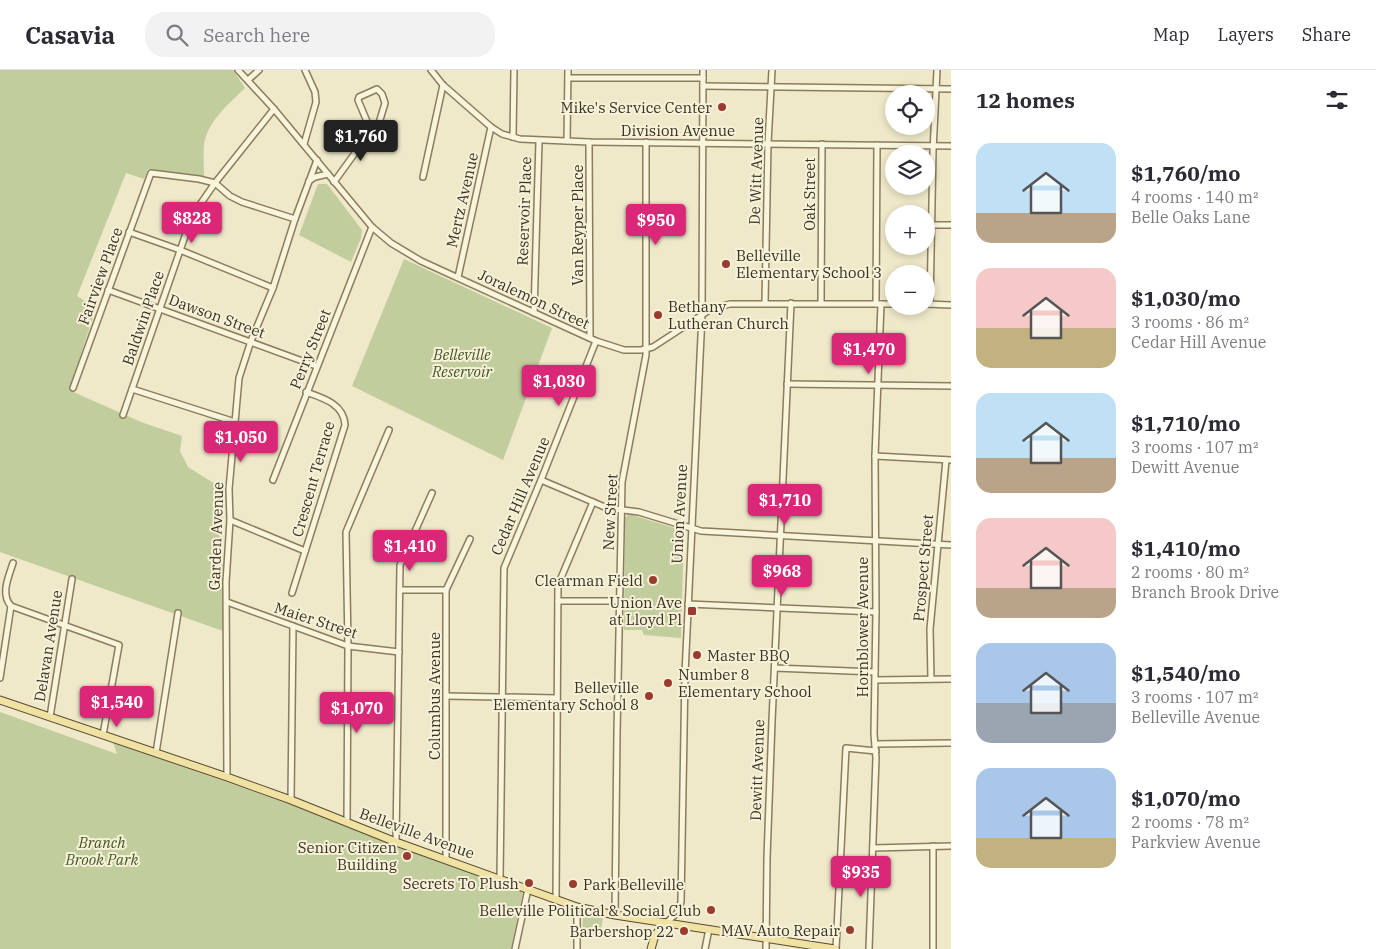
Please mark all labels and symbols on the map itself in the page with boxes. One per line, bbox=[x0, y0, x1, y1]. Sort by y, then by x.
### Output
place label: Mike's Service Center bbox=[561, 98, 712, 117]
marker: Mike's Service Center bbox=[716, 101, 728, 113]
street label: De Witt Avenue bbox=[745, 117, 767, 225]
pin: $1,760 bbox=[320, 119, 402, 162]
street label: Division Avenue bbox=[621, 121, 735, 140]
street label: Mertz Avenue bbox=[442, 151, 482, 249]
street label: Reservoir Place bbox=[513, 156, 535, 266]
street label: Oak Street bbox=[800, 157, 819, 231]
street label: Van Reyper Place bbox=[568, 164, 587, 286]
pin: $828 bbox=[162, 202, 222, 244]
pin: $950 bbox=[626, 204, 686, 246]
street label: Fairview Place bbox=[74, 225, 126, 327]
place label: Belleville Elementary School 3 bbox=[736, 246, 882, 282]
marker: Belleville Elementary School 3 bbox=[720, 258, 732, 270]
street label: Joralemon Street bbox=[475, 265, 593, 333]
street label: Baldwin Place bbox=[118, 268, 168, 368]
street label: Dawson Street bbox=[166, 290, 268, 342]
place label: Bethany Lutheran Church bbox=[668, 297, 789, 333]
street label: Perry Street bbox=[285, 306, 335, 392]
marker: Bethany Lutheran Church bbox=[652, 309, 664, 321]
pin: $1,470 bbox=[828, 332, 910, 375]
park label: Belleville Reservoir bbox=[431, 345, 492, 381]
pin: $1,030 bbox=[518, 364, 600, 407]
street label: Crescent Terrace bbox=[287, 419, 339, 539]
pin: $1,050 bbox=[200, 420, 282, 463]
street label: Cedar Hill Avenue bbox=[486, 434, 554, 558]
street label: Union Avenue bbox=[667, 464, 691, 564]
street label: New Street bbox=[599, 473, 621, 551]
street label: Garden Avenue bbox=[205, 481, 227, 591]
pin: $1,710 bbox=[744, 484, 826, 526]
street label: Prospect Street bbox=[909, 514, 937, 622]
pin: $1,410 bbox=[369, 530, 451, 572]
pin: $968 bbox=[752, 554, 812, 597]
street label: Hornblower Avenue bbox=[853, 557, 872, 697]
place label: Clearman Field bbox=[535, 571, 643, 590]
marker: Clearman Field bbox=[647, 574, 659, 586]
street label: Delavan Avenue bbox=[30, 589, 66, 703]
place label: Union Ave at Lloyd Pl bbox=[609, 593, 682, 629]
street label: Maier Street bbox=[272, 598, 360, 642]
marker: Union Ave at Lloyd Pl bbox=[686, 605, 698, 617]
street label: Columbus Avenue bbox=[425, 632, 444, 760]
place label: Master BBQ bbox=[707, 646, 790, 665]
marker: Master BBQ bbox=[691, 649, 703, 661]
place label: Number 8 Elementary School bbox=[678, 665, 812, 701]
marker: Number 8 Elementary School bbox=[662, 677, 674, 689]
place label: Belleville Elementary School 8 bbox=[493, 678, 639, 714]
pin: $1,540 bbox=[76, 686, 158, 728]
marker: Belleville Elementary School 8 bbox=[643, 690, 655, 702]
pin: $1,070 bbox=[316, 692, 398, 734]
street label: Dewitt Avenue bbox=[746, 719, 768, 821]
street label: Belleville Avenue bbox=[357, 803, 477, 863]
park label: Branch Brook Park bbox=[65, 833, 139, 869]
place label: Senior Citizen Building bbox=[298, 838, 397, 874]
marker: Senior Citizen Building bbox=[401, 850, 413, 862]
pin: $935 bbox=[831, 856, 891, 898]
place label: Secrets To Plush bbox=[403, 874, 519, 893]
place label: Park Belleville bbox=[583, 875, 684, 894]
marker: Secrets To Plush bbox=[523, 877, 535, 889]
marker: Park Belleville bbox=[567, 878, 579, 890]
place label: Belleville Political & Social Club bbox=[479, 901, 701, 920]
marker: Belleville Political & Social Club bbox=[705, 904, 717, 916]
place label: MAV Auto Repair bbox=[721, 921, 840, 940]
place label: Barbershop 22 bbox=[569, 922, 674, 941]
marker: MAV Auto Repair bbox=[844, 924, 856, 936]
marker: Barbershop 22 bbox=[678, 925, 690, 937]

